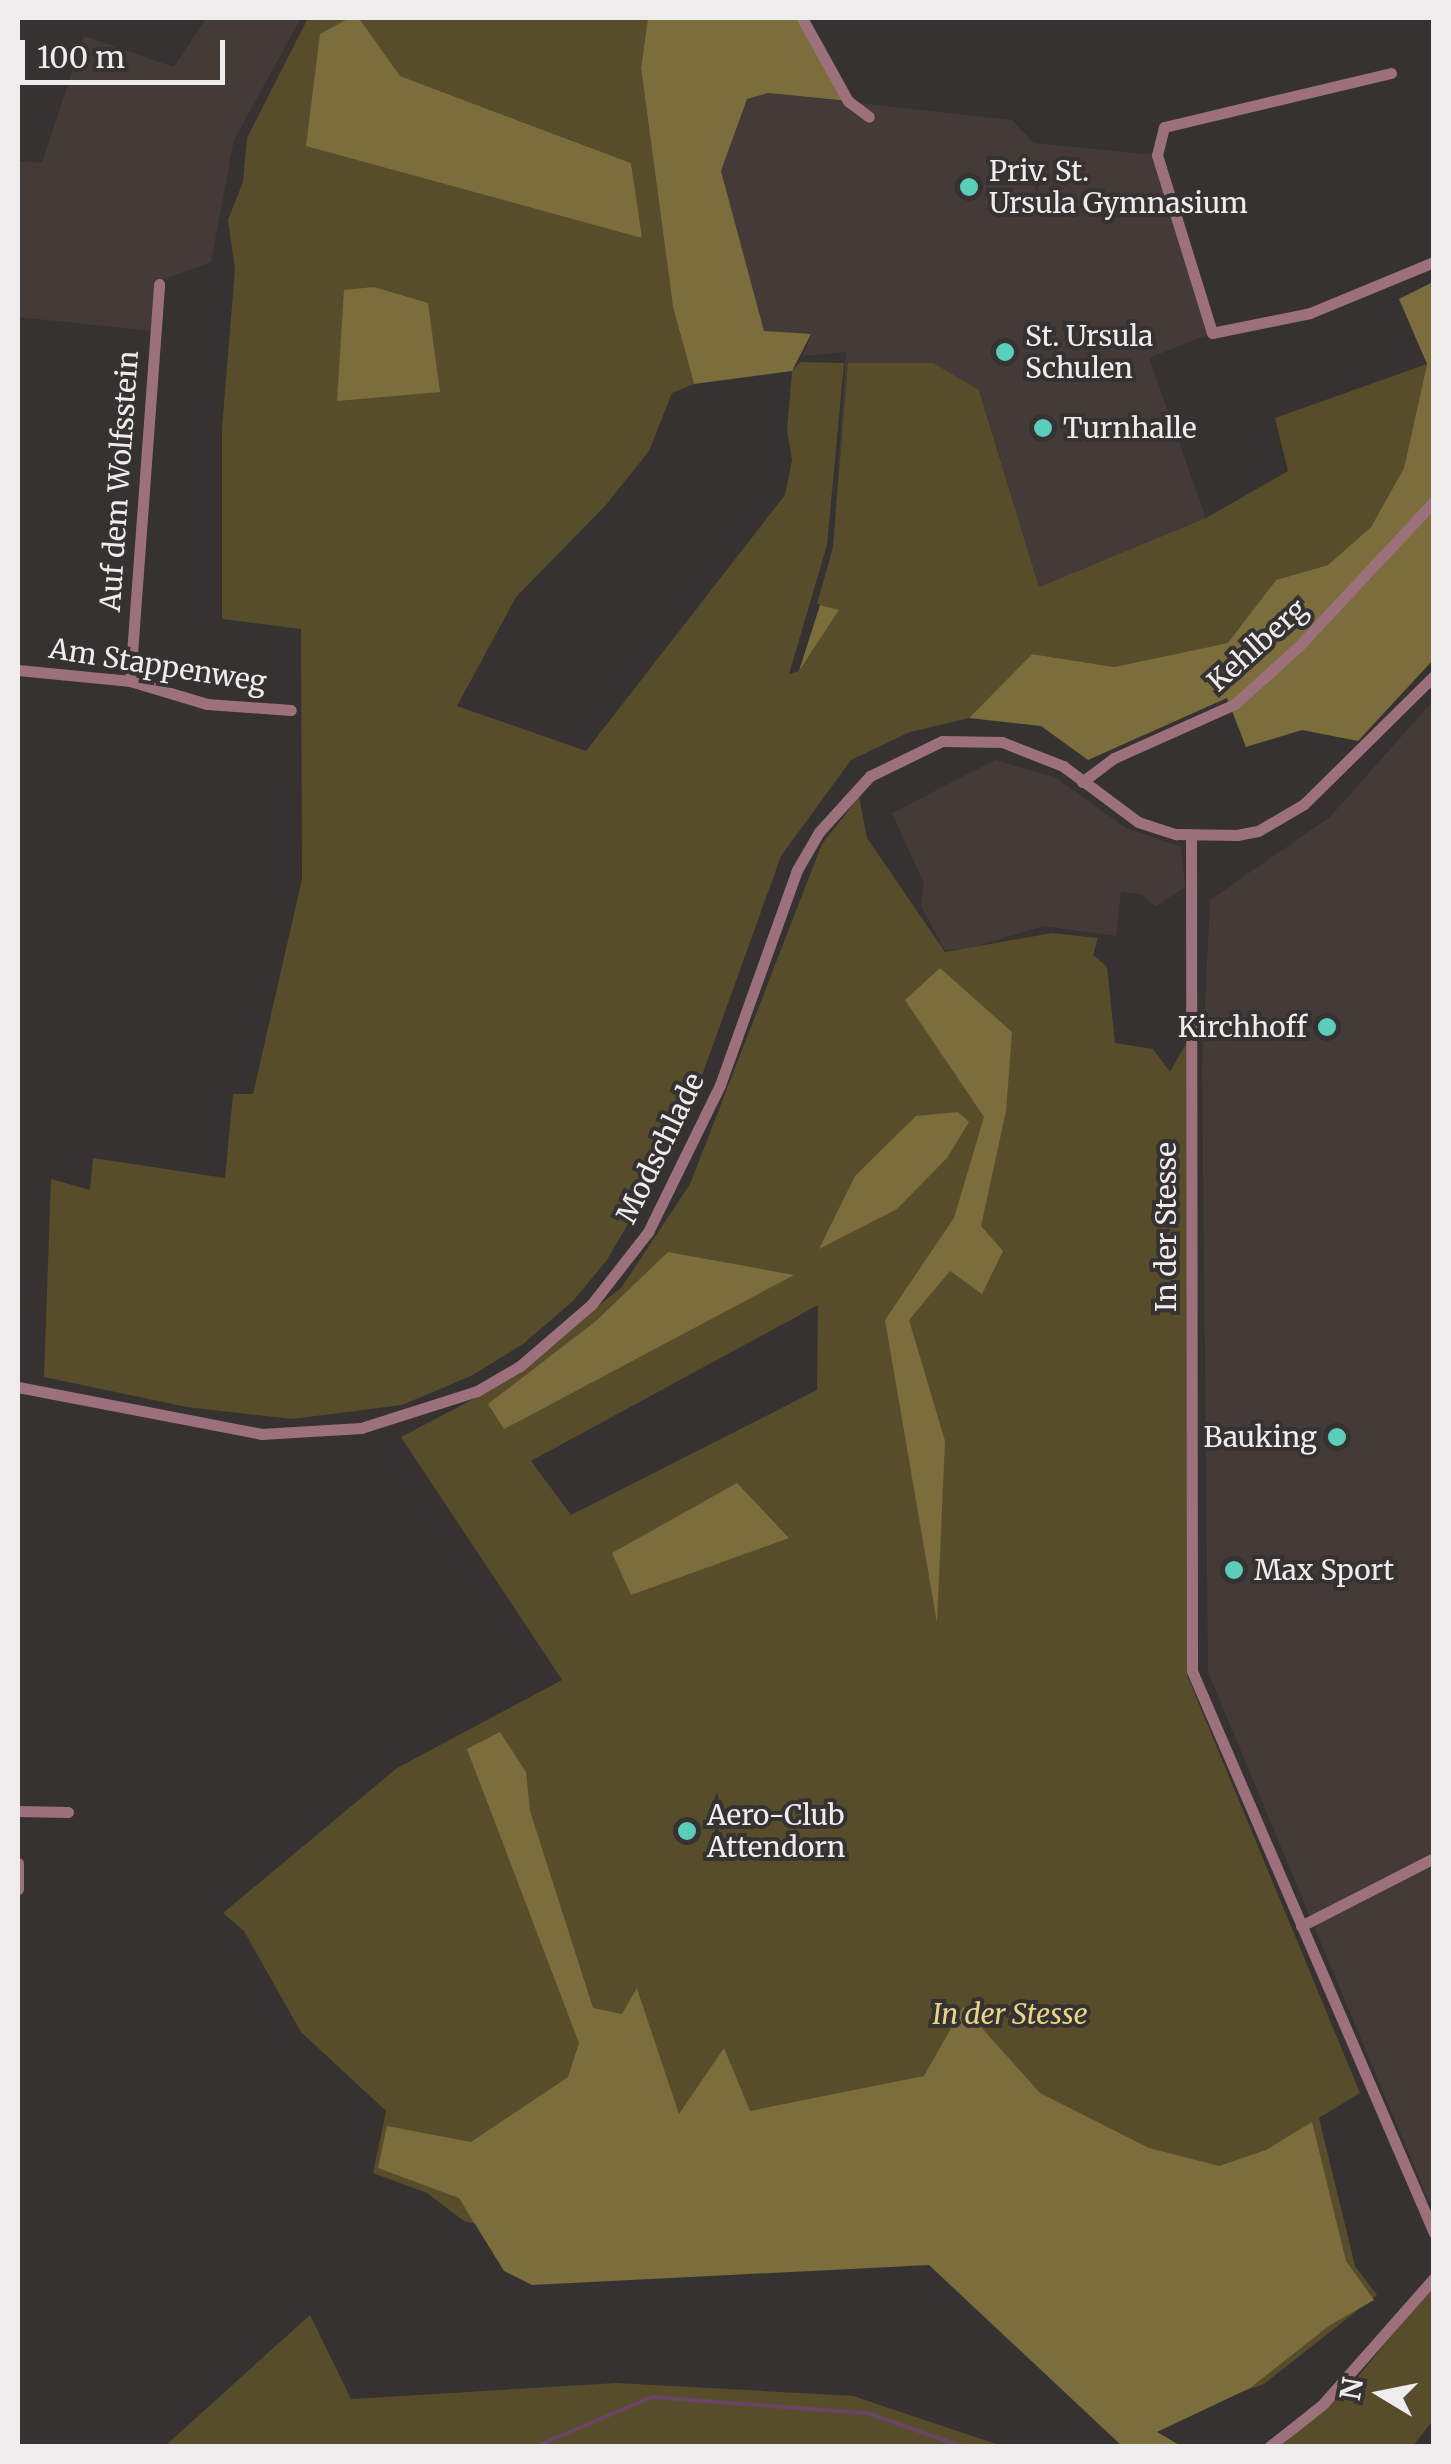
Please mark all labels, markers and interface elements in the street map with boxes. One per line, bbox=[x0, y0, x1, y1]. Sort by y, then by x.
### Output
scale bar bbox=[25, 20, 230, 82]
text: 100 m bbox=[37, 38, 125, 76]
place label: Priv. St. Ursula Gymnasium bbox=[989, 154, 1248, 220]
marker: Priv. St. Ursula Gymnasium bbox=[958, 176, 980, 198]
place label: St. Ursula Schulen bbox=[1025, 319, 1153, 385]
marker: St. Ursula Schulen bbox=[994, 341, 1016, 363]
street label: Auf dem Wolfsstein bbox=[93, 349, 145, 613]
place label: Turnhalle bbox=[1063, 411, 1197, 445]
marker: Turnhalle bbox=[1032, 417, 1054, 439]
street label: Kehlberg bbox=[1201, 592, 1313, 698]
street label: Am Stappenweg bbox=[47, 631, 269, 699]
place label: Kirchhoff bbox=[1178, 1010, 1307, 1044]
marker: Kirchhoff bbox=[1316, 1016, 1338, 1038]
street label: Modschlade bbox=[609, 1067, 711, 1229]
street label: In der Stesse bbox=[1149, 1142, 1183, 1312]
place label: Bauking bbox=[1203, 1420, 1317, 1454]
marker: Bauking bbox=[1326, 1426, 1348, 1448]
place label: Max Sport bbox=[1254, 1553, 1394, 1587]
marker: Max Sport bbox=[1223, 1559, 1245, 1581]
place label: Aero-Club Attendorn bbox=[707, 1798, 845, 1864]
marker: Aero-Club Attendorn bbox=[676, 1820, 698, 1842]
park label: In der Stesse bbox=[932, 1997, 1088, 2031]
north arrow bbox=[1331, 2344, 1431, 2444]
text: N bbox=[1332, 2375, 1371, 2403]

